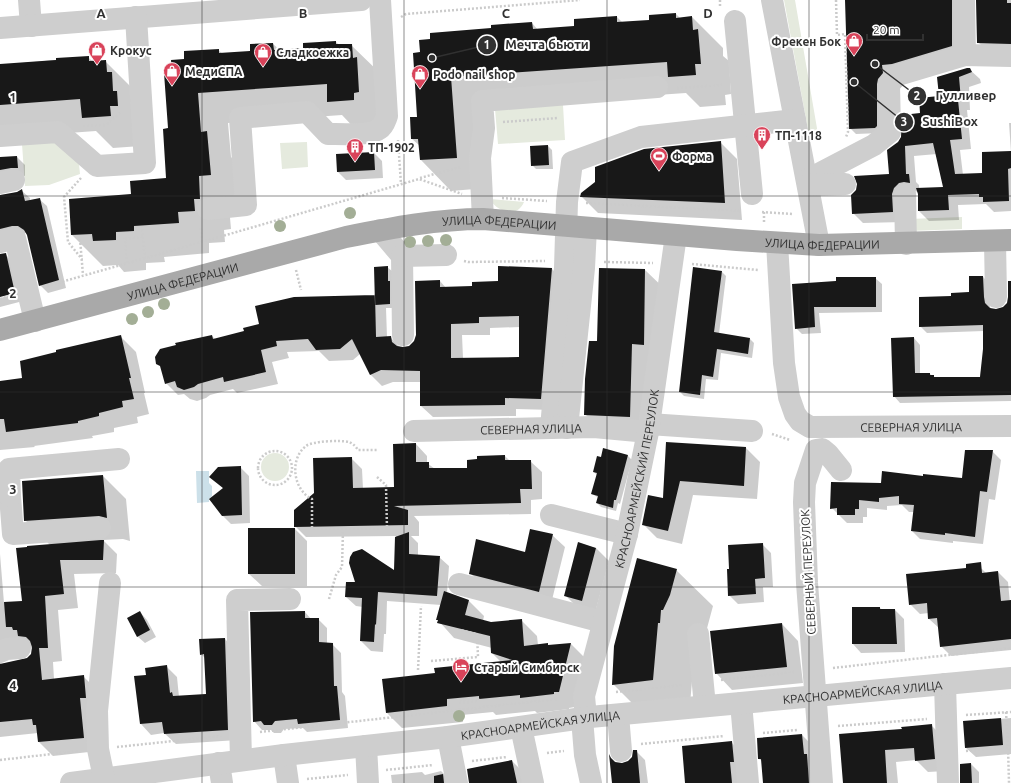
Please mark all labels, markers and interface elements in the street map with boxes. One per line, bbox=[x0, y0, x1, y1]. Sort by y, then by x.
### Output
text: A bbox=[96, 6, 106, 20]
text: B bbox=[299, 6, 308, 20]
text: C bbox=[502, 6, 511, 20]
text: D bbox=[703, 6, 713, 20]
scale bar bbox=[867, 16, 923, 42]
text: 20 m bbox=[873, 23, 900, 36]
shop icon: Фрекен Бок bbox=[844, 31, 864, 56]
callout: Мечта бьюти bbox=[477, 32, 597, 57]
place label: Фрекен Бок bbox=[771, 35, 841, 48]
text: Мечта бьюти bbox=[505, 37, 589, 51]
text: 1 bbox=[484, 38, 490, 51]
shop icon: Крокус bbox=[87, 40, 107, 65]
shop icon: Сладкоежка bbox=[253, 42, 273, 67]
place label: Крокус bbox=[110, 44, 152, 57]
place label: Сладкоежка bbox=[276, 46, 349, 59]
shop icon: МедиСПА bbox=[162, 61, 182, 86]
shop icon: Podo nail shop bbox=[410, 64, 430, 89]
place label: МедиСПА bbox=[185, 65, 243, 78]
place label: Podo nail shop bbox=[433, 68, 515, 81]
callout: Гулливер bbox=[907, 83, 1004, 108]
text: Гулливер bbox=[936, 88, 997, 102]
text: 2 bbox=[914, 89, 921, 102]
text: 1 bbox=[9, 90, 17, 104]
callout: SushiBox bbox=[894, 109, 986, 134]
text: SushiBox bbox=[922, 114, 978, 128]
text: 3 bbox=[901, 115, 907, 128]
building icon: ТП-1118 bbox=[752, 125, 772, 150]
place label: ТП-1118 bbox=[775, 129, 822, 142]
building icon: ТП-1902 bbox=[345, 137, 365, 162]
place label: ТП-1902 bbox=[368, 141, 415, 154]
sports icon: Форма bbox=[649, 146, 669, 171]
place label: Форма bbox=[672, 150, 712, 163]
street label: УЛИЦА ФЕДЕРАЦИИ bbox=[441, 212, 557, 232]
street label: УЛИЦА ФЕДЕРАЦИИ bbox=[765, 235, 880, 252]
street label: УЛИЦА ФЕДЕРАЦИИ bbox=[125, 260, 240, 302]
text: 2 bbox=[9, 286, 17, 300]
street label: КРАСНОАРМЕЙСКИЙ ПЕРЕУЛОК bbox=[612, 388, 661, 569]
street label: СЕВЕРНАЯ УЛИЦА bbox=[860, 420, 962, 433]
street label: СЕВЕРНАЯ УЛИЦА bbox=[480, 421, 582, 436]
text: 3 bbox=[9, 482, 17, 496]
street label: СЕВЕРНЫЙ ПЕРЕУЛОК bbox=[798, 508, 818, 635]
hotel icon: Старый Симбирск bbox=[451, 657, 471, 682]
place label: Старый Симбирск bbox=[474, 661, 580, 674]
text: 4 bbox=[9, 678, 17, 692]
street label: КРАСНОАРМЕЙСКАЯ УЛИЦА bbox=[782, 678, 943, 706]
street label: КРАСНОАРМЕЙСКАЯ УЛИЦА bbox=[460, 708, 621, 742]

